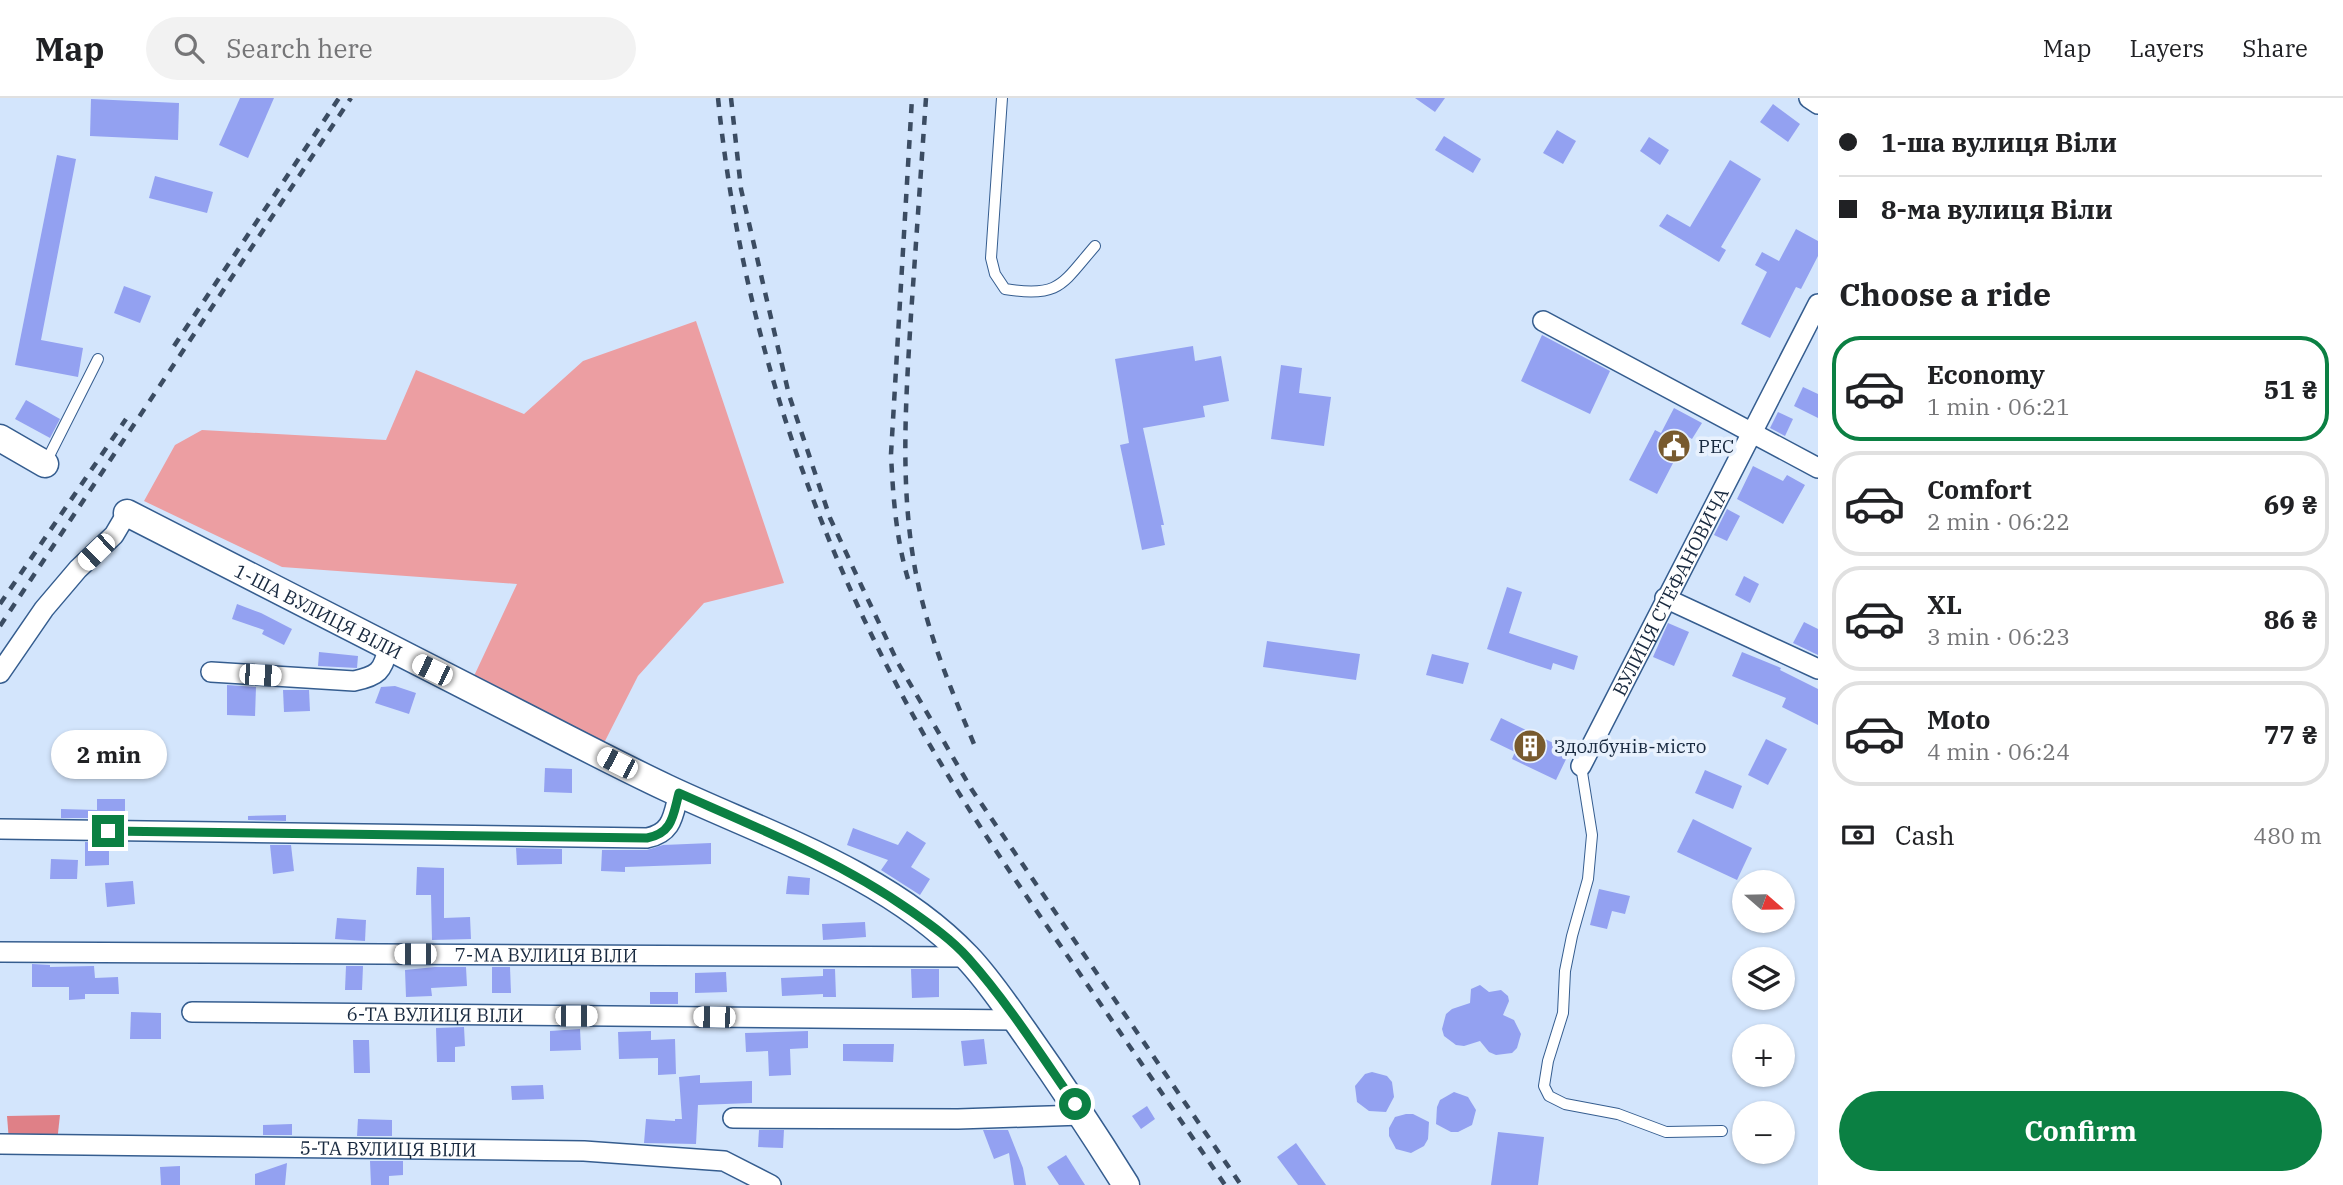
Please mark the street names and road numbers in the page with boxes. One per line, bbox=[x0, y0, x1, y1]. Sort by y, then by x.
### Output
street label: ВУЛИЦЯ СТЕФАНОВИЧА bbox=[1607, 483, 1734, 700]
street label: 1-ША ВУЛИЦЯ ВІЛИ bbox=[230, 558, 406, 664]
street label: 7-МА ВУЛИЦЯ ВІЛИ bbox=[454, 942, 638, 967]
street label: 6-ТА ВУЛИЦЯ ВІЛИ bbox=[346, 1002, 524, 1027]
street label: 5-ТА ВУЛИЦЯ ВІЛИ bbox=[299, 1136, 477, 1162]

